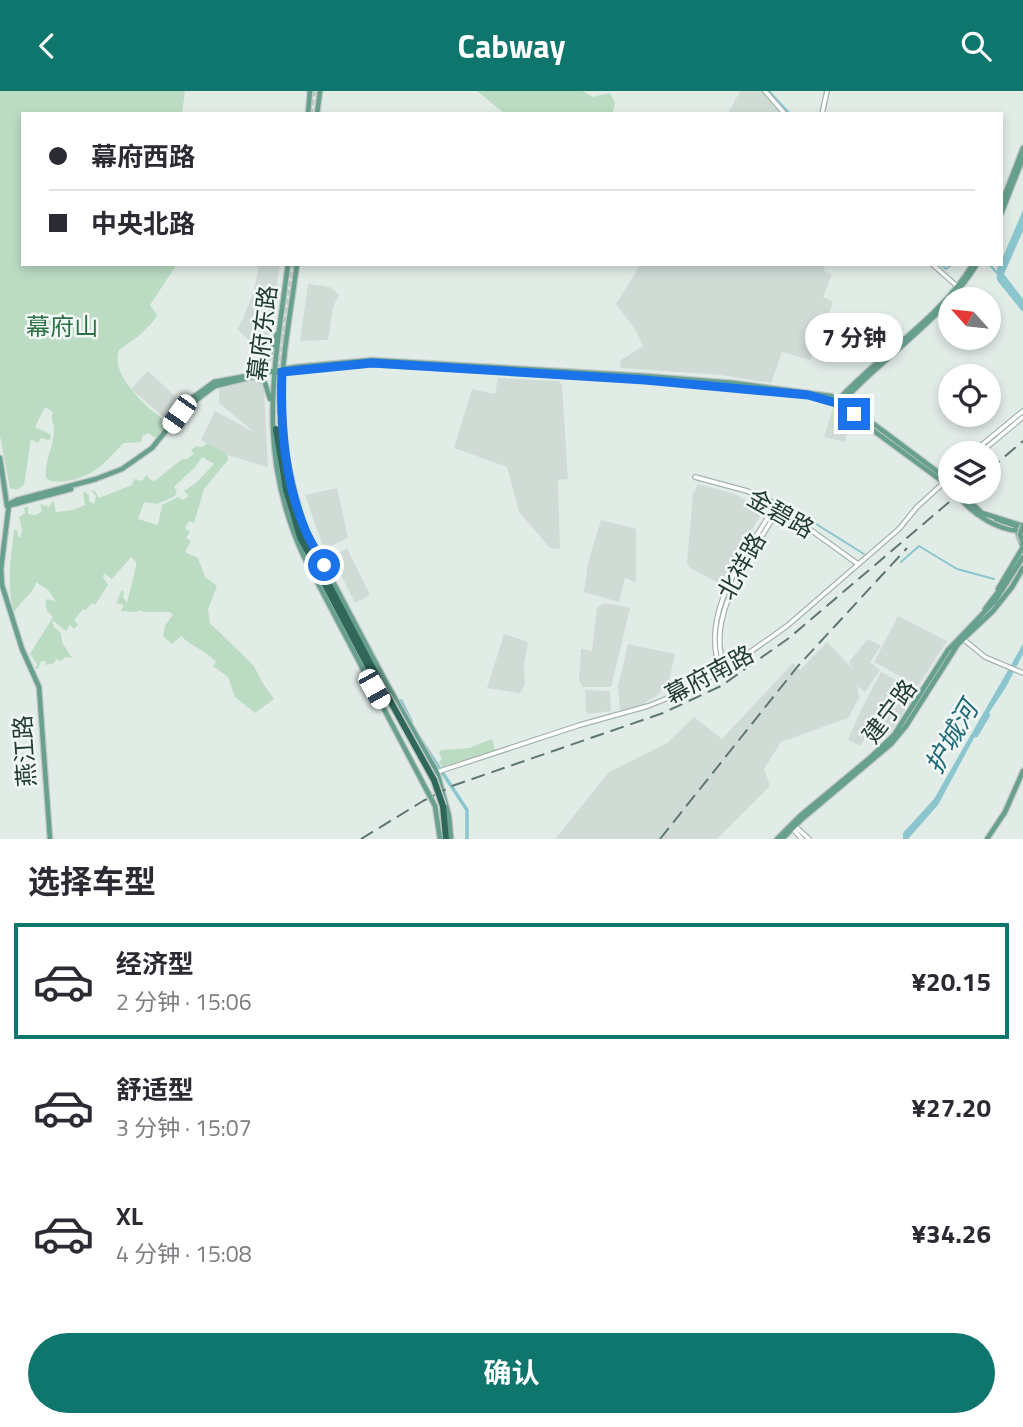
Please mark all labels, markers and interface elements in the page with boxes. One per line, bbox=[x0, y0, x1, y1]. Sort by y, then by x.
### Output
text: Cabway bbox=[458, 22, 565, 70]
icon: back bbox=[28, 27, 66, 65]
icon: search bbox=[957, 27, 995, 65]
text: 幕府西路 bbox=[91, 137, 195, 176]
text: 中央北路 bbox=[91, 204, 195, 243]
street label: 幕府东路 bbox=[238, 283, 286, 383]
north arrow bbox=[938, 287, 1001, 350]
map controls bbox=[938, 287, 1001, 504]
park label: 幕府山 bbox=[26, 308, 98, 344]
callout: 7 分钟 bbox=[805, 313, 903, 361]
text: 7 分钟 bbox=[822, 320, 886, 355]
button: locate bbox=[938, 364, 1001, 427]
car bbox=[159, 391, 200, 437]
route end bbox=[838, 398, 870, 430]
button: layers bbox=[938, 441, 1001, 504]
street label: 金碧路 bbox=[741, 479, 821, 547]
street label: 北祥路 bbox=[708, 526, 774, 606]
route start bbox=[308, 549, 340, 581]
street label: 幕府南路 bbox=[658, 636, 760, 712]
car bbox=[355, 666, 394, 712]
street label: 建宁路 bbox=[853, 671, 925, 751]
water label: 护城河 bbox=[915, 689, 990, 781]
street label: 燕江路 bbox=[4, 714, 44, 788]
text: 选择车型 bbox=[28, 857, 156, 905]
text: 经济型 bbox=[116, 944, 194, 983]
icon: car bbox=[32, 950, 95, 1013]
text: ¥20.15 bbox=[912, 962, 991, 1001]
text: 2 分钟 · 15:06 bbox=[116, 984, 252, 1019]
text: 舒适型 bbox=[116, 1070, 194, 1109]
icon: car bbox=[32, 1076, 95, 1139]
text: ¥27.20 bbox=[912, 1088, 991, 1127]
text: 3 分钟 · 15:07 bbox=[116, 1110, 252, 1145]
text: XL bbox=[116, 1196, 143, 1235]
icon: car bbox=[32, 1202, 95, 1265]
text: ¥34.26 bbox=[912, 1214, 991, 1253]
text: 4 分钟 · 15:08 bbox=[116, 1236, 252, 1271]
button: 确认 bbox=[28, 1333, 995, 1413]

